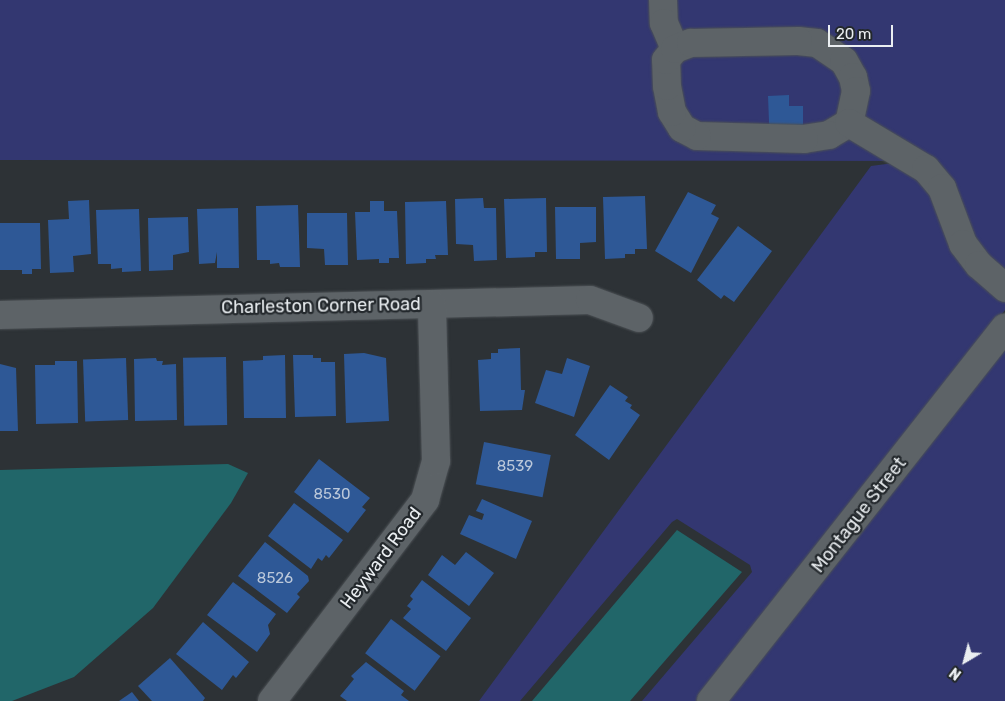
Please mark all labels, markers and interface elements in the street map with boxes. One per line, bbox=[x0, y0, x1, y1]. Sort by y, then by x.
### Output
scale bar bbox=[830, 15, 895, 47]
text: 20 m bbox=[836, 25, 871, 43]
street label: Charleston Corner Road bbox=[221, 293, 421, 319]
street label: Montague Street bbox=[807, 453, 911, 577]
house number: 8539 bbox=[497, 458, 533, 476]
house number: 8530 bbox=[314, 486, 350, 504]
street label: Heyward Road bbox=[336, 503, 426, 613]
house number: 8526 bbox=[257, 570, 293, 588]
north arrow bbox=[940, 636, 990, 686]
text: N bbox=[947, 664, 965, 683]

